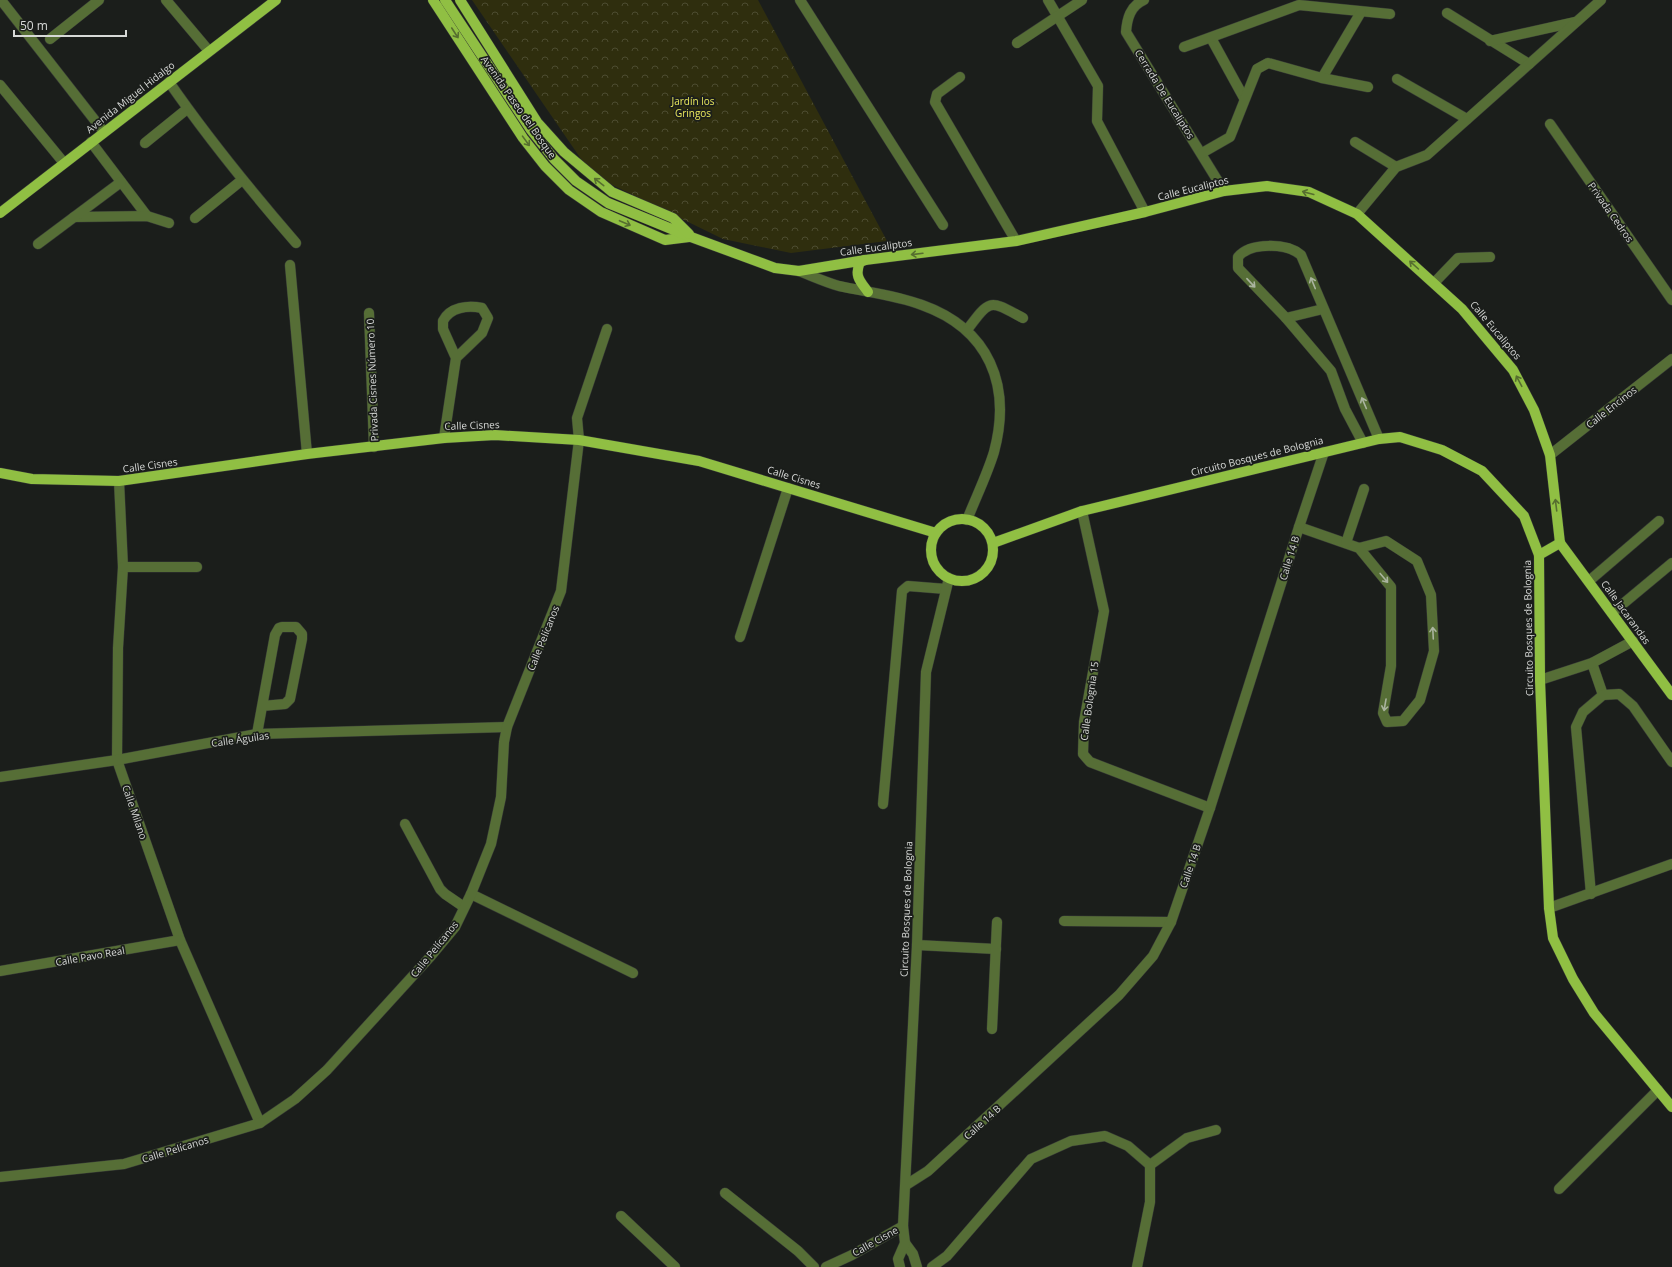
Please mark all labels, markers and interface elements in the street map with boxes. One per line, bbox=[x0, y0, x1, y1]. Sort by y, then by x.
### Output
scale bar bbox=[14, 12, 126, 38]
text: 50 m bbox=[20, 17, 48, 34]
one-way arrow bbox=[450, 27, 459, 38]
street label: Cerrada De Eucaliptos bbox=[1132, 47, 1198, 142]
street label: Avenida Paseo del Bosque bbox=[478, 53, 560, 161]
street label: Avenida Miguel Hidalgo bbox=[83, 58, 177, 136]
park label: Jardín los Gringos bbox=[670, 94, 715, 120]
one-way arrow bbox=[522, 136, 530, 147]
street label: Calle Eucaliptos bbox=[1156, 172, 1230, 204]
one-way arrow bbox=[594, 178, 605, 186]
street label: Privada Cedros bbox=[1585, 179, 1637, 245]
one-way arrow bbox=[1302, 188, 1315, 196]
one-way arrow bbox=[618, 219, 630, 227]
street label: Calle Eucaliptos bbox=[839, 235, 913, 259]
one-way arrow bbox=[911, 250, 924, 258]
one-way arrow bbox=[1408, 260, 1419, 269]
one-way arrow bbox=[1247, 278, 1256, 288]
one-way arrow bbox=[1308, 278, 1316, 290]
street label: Calle Eucaliptos bbox=[1467, 298, 1525, 363]
street label: Privada Cisnes Número 10 bbox=[363, 318, 381, 442]
one-way arrow bbox=[1515, 376, 1522, 388]
street label: Calle Encinos bbox=[1583, 383, 1640, 431]
one-way arrow bbox=[1359, 397, 1367, 409]
street label: Calle Cisnes bbox=[444, 417, 500, 433]
street label: Circuito Bosques de Bolognia bbox=[1189, 433, 1325, 479]
street label: Calle Cisnes bbox=[122, 454, 179, 476]
street label: Calle Cisnes bbox=[766, 462, 823, 492]
one-way arrow bbox=[1552, 499, 1559, 512]
street label: Calle 14 B bbox=[1276, 534, 1302, 582]
street label: Circuito Bosques de Bolognia bbox=[1520, 560, 1536, 696]
one-way arrow bbox=[1380, 573, 1389, 584]
street label: Calle Jacarandas bbox=[1598, 577, 1654, 647]
street label: Calle Pelícanos bbox=[524, 603, 563, 673]
one-way arrow bbox=[1429, 627, 1436, 640]
street label: Calle Bolognia 15 bbox=[1077, 660, 1102, 741]
one-way arrow bbox=[1380, 698, 1388, 711]
street label: Calle Águilas bbox=[210, 728, 270, 750]
street label: Calle Milano bbox=[119, 783, 151, 841]
street label: Circuito Bosques de Bolognia bbox=[897, 841, 915, 977]
street label: Calle 14 B bbox=[1176, 842, 1204, 890]
street label: Calle Pelícanos bbox=[407, 918, 461, 980]
street label: Calle Pavo Real bbox=[54, 943, 126, 969]
street label: Calle 14 B bbox=[960, 1102, 1004, 1142]
street label: Calle Pelícanos bbox=[140, 1132, 210, 1166]
street label: Calle Cisne bbox=[850, 1222, 901, 1259]

